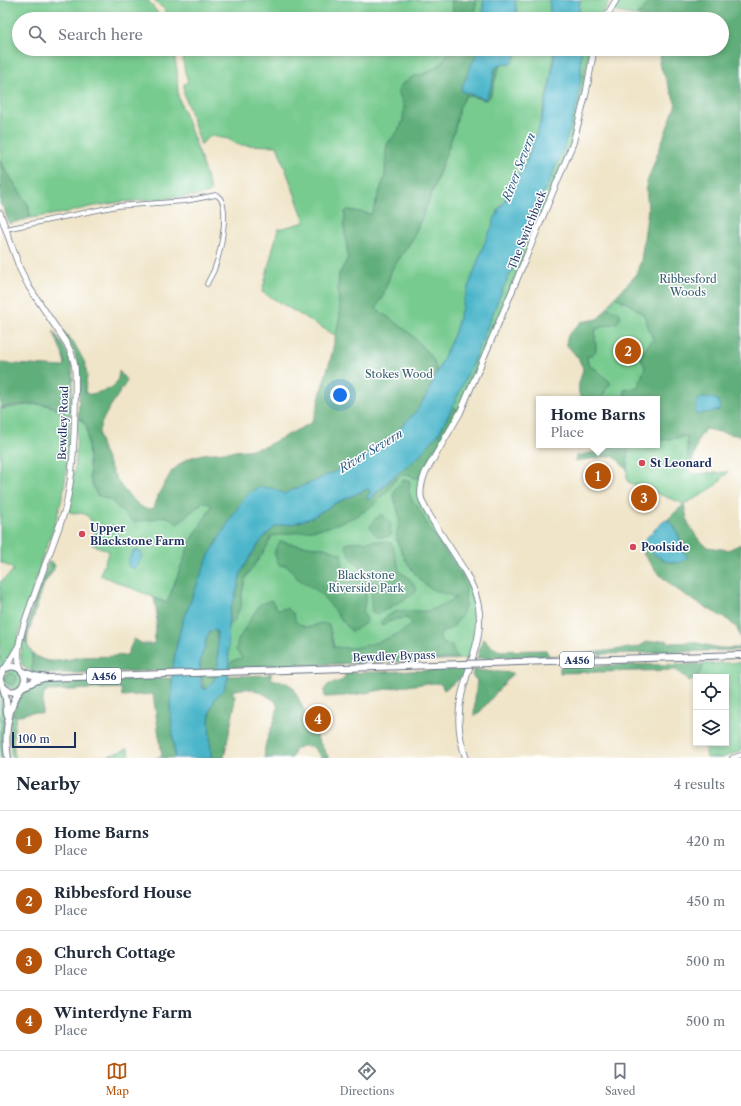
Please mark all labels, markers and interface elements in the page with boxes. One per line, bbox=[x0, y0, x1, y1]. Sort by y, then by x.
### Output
search box bbox=[12, 12, 729, 56]
icon: search bbox=[26, 23, 48, 45]
text: Search here bbox=[58, 25, 143, 44]
water label: River Severn bbox=[498, 131, 538, 204]
street label: The Switchback bbox=[505, 188, 550, 272]
park label: Ribbesford Woods bbox=[659, 272, 717, 299]
pin: 2 bbox=[615, 336, 641, 366]
park label: Stokes Wood bbox=[365, 367, 433, 381]
street label: Bewdley Road bbox=[55, 385, 71, 460]
your location bbox=[330, 385, 350, 405]
popup bbox=[536, 396, 660, 448]
text: Home Barns bbox=[551, 405, 645, 424]
text: Place bbox=[551, 424, 584, 440]
water label: River Severn bbox=[335, 426, 405, 476]
place label: St Leonard bbox=[650, 456, 713, 470]
marker: St Leonard bbox=[637, 458, 647, 468]
pin: 1 bbox=[585, 461, 611, 491]
pin: 3 bbox=[631, 483, 657, 513]
place label: Upper Blackstone Farm bbox=[90, 521, 185, 548]
marker: Upper Blackstone Farm bbox=[77, 529, 87, 539]
place label: Poolside bbox=[641, 540, 690, 554]
marker: Poolside bbox=[628, 542, 638, 552]
park label: Blackstone Riverside Park bbox=[328, 568, 404, 595]
street label: Bewdley Bypass bbox=[352, 648, 436, 664]
road number: A456 bbox=[560, 652, 594, 668]
road number: A456 bbox=[87, 668, 121, 684]
map controls bbox=[693, 674, 729, 746]
button: locate bbox=[693, 674, 729, 710]
pin: 4 bbox=[305, 704, 331, 734]
button: layers bbox=[693, 710, 729, 746]
scale bar bbox=[12, 730, 76, 749]
text: 100 m bbox=[18, 732, 50, 746]
text: Nearby bbox=[16, 774, 80, 794]
text: 4 results bbox=[674, 776, 725, 792]
text: Home Barns bbox=[54, 823, 149, 842]
text: 1 bbox=[26, 833, 32, 849]
text: 420 m bbox=[686, 833, 725, 849]
text: Place bbox=[54, 842, 87, 858]
text: Ribbesford House bbox=[54, 883, 192, 902]
text: 2 bbox=[25, 893, 33, 909]
text: 450 m bbox=[687, 893, 725, 909]
text: Place bbox=[54, 902, 87, 918]
text: Church Cottage bbox=[54, 943, 176, 962]
text: 3 bbox=[25, 953, 33, 969]
text: 500 m bbox=[686, 953, 725, 969]
text: Place bbox=[54, 962, 87, 978]
text: Winterdyne Farm bbox=[54, 1003, 192, 1022]
text: 4 bbox=[25, 1013, 33, 1029]
text: 500 m bbox=[686, 1013, 725, 1029]
text: Place bbox=[54, 1022, 87, 1038]
tab: Map bbox=[105, 1060, 129, 1098]
tab: Directions bbox=[340, 1060, 394, 1098]
tab: Saved bbox=[605, 1060, 636, 1098]

